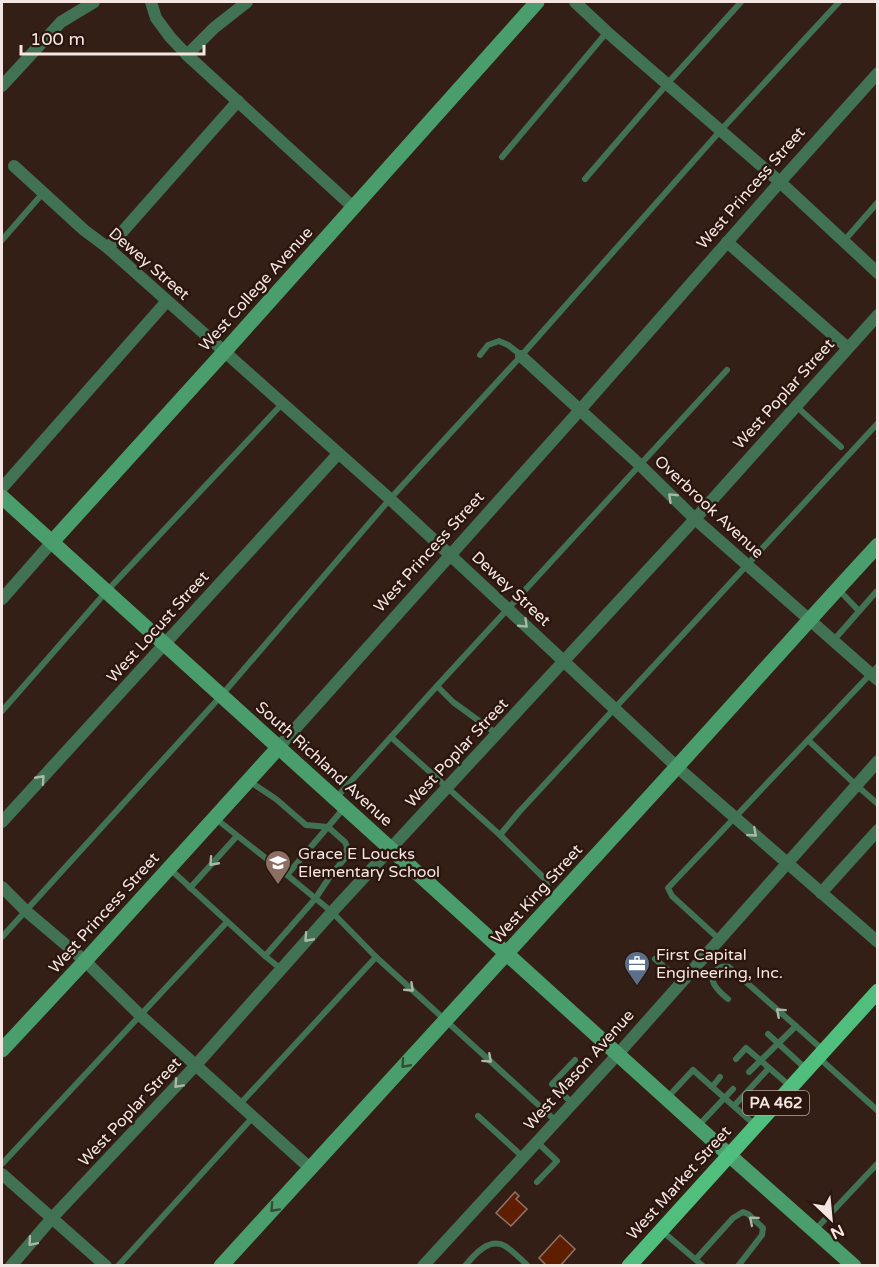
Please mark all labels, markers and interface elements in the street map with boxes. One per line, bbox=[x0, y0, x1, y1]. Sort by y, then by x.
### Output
scale bar bbox=[21, 18, 204, 56]
text: 100 m bbox=[30, 28, 85, 50]
street label: West Princess Street bbox=[692, 123, 810, 253]
street label: Dewey Street bbox=[104, 223, 194, 305]
street label: West College Avenue bbox=[195, 223, 317, 355]
street label: West Poplar Street bbox=[729, 335, 839, 453]
street label: Overbrook Avenue bbox=[650, 451, 768, 563]
street label: West Princess Street bbox=[369, 487, 489, 617]
one-way arrow bbox=[669, 493, 680, 504]
street label: Dewey Street bbox=[467, 547, 555, 631]
street label: West Locust Street bbox=[103, 567, 213, 687]
one-way arrow bbox=[517, 617, 527, 628]
street label: West Poplar Street bbox=[401, 694, 513, 812]
street label: South Richland Avenue bbox=[251, 697, 397, 831]
one-way arrow bbox=[34, 775, 45, 786]
one-way arrow bbox=[746, 826, 757, 837]
street label: West King Street bbox=[487, 840, 587, 948]
place label: Grace E Loucks Elementary School bbox=[298, 844, 440, 882]
street label: West Princess Street bbox=[44, 848, 164, 978]
school or university icon: Grace E Loucks Elementary School bbox=[263, 848, 293, 886]
one-way arrow bbox=[209, 855, 220, 866]
one-way arrow bbox=[304, 932, 315, 942]
place label: First Capital Engineering, Inc. bbox=[656, 945, 783, 983]
office icon: First Capital Engineering, Inc. bbox=[622, 949, 652, 987]
one-way arrow bbox=[403, 981, 414, 992]
street label: West Mason Avenue bbox=[520, 1006, 638, 1134]
one-way arrow bbox=[776, 1008, 787, 1019]
one-way arrow bbox=[481, 1052, 492, 1063]
street label: West Poplar Street bbox=[74, 1053, 186, 1171]
one-way arrow bbox=[401, 1057, 412, 1068]
one-way arrow bbox=[175, 1077, 186, 1088]
road number: PA 462 bbox=[743, 1091, 809, 1115]
street label: West Market Street bbox=[623, 1122, 735, 1244]
north arrow bbox=[801, 1189, 861, 1249]
one-way arrow bbox=[270, 1201, 281, 1212]
one-way arrow bbox=[749, 1216, 760, 1227]
text: N bbox=[827, 1220, 847, 1243]
one-way arrow bbox=[28, 1235, 39, 1246]

